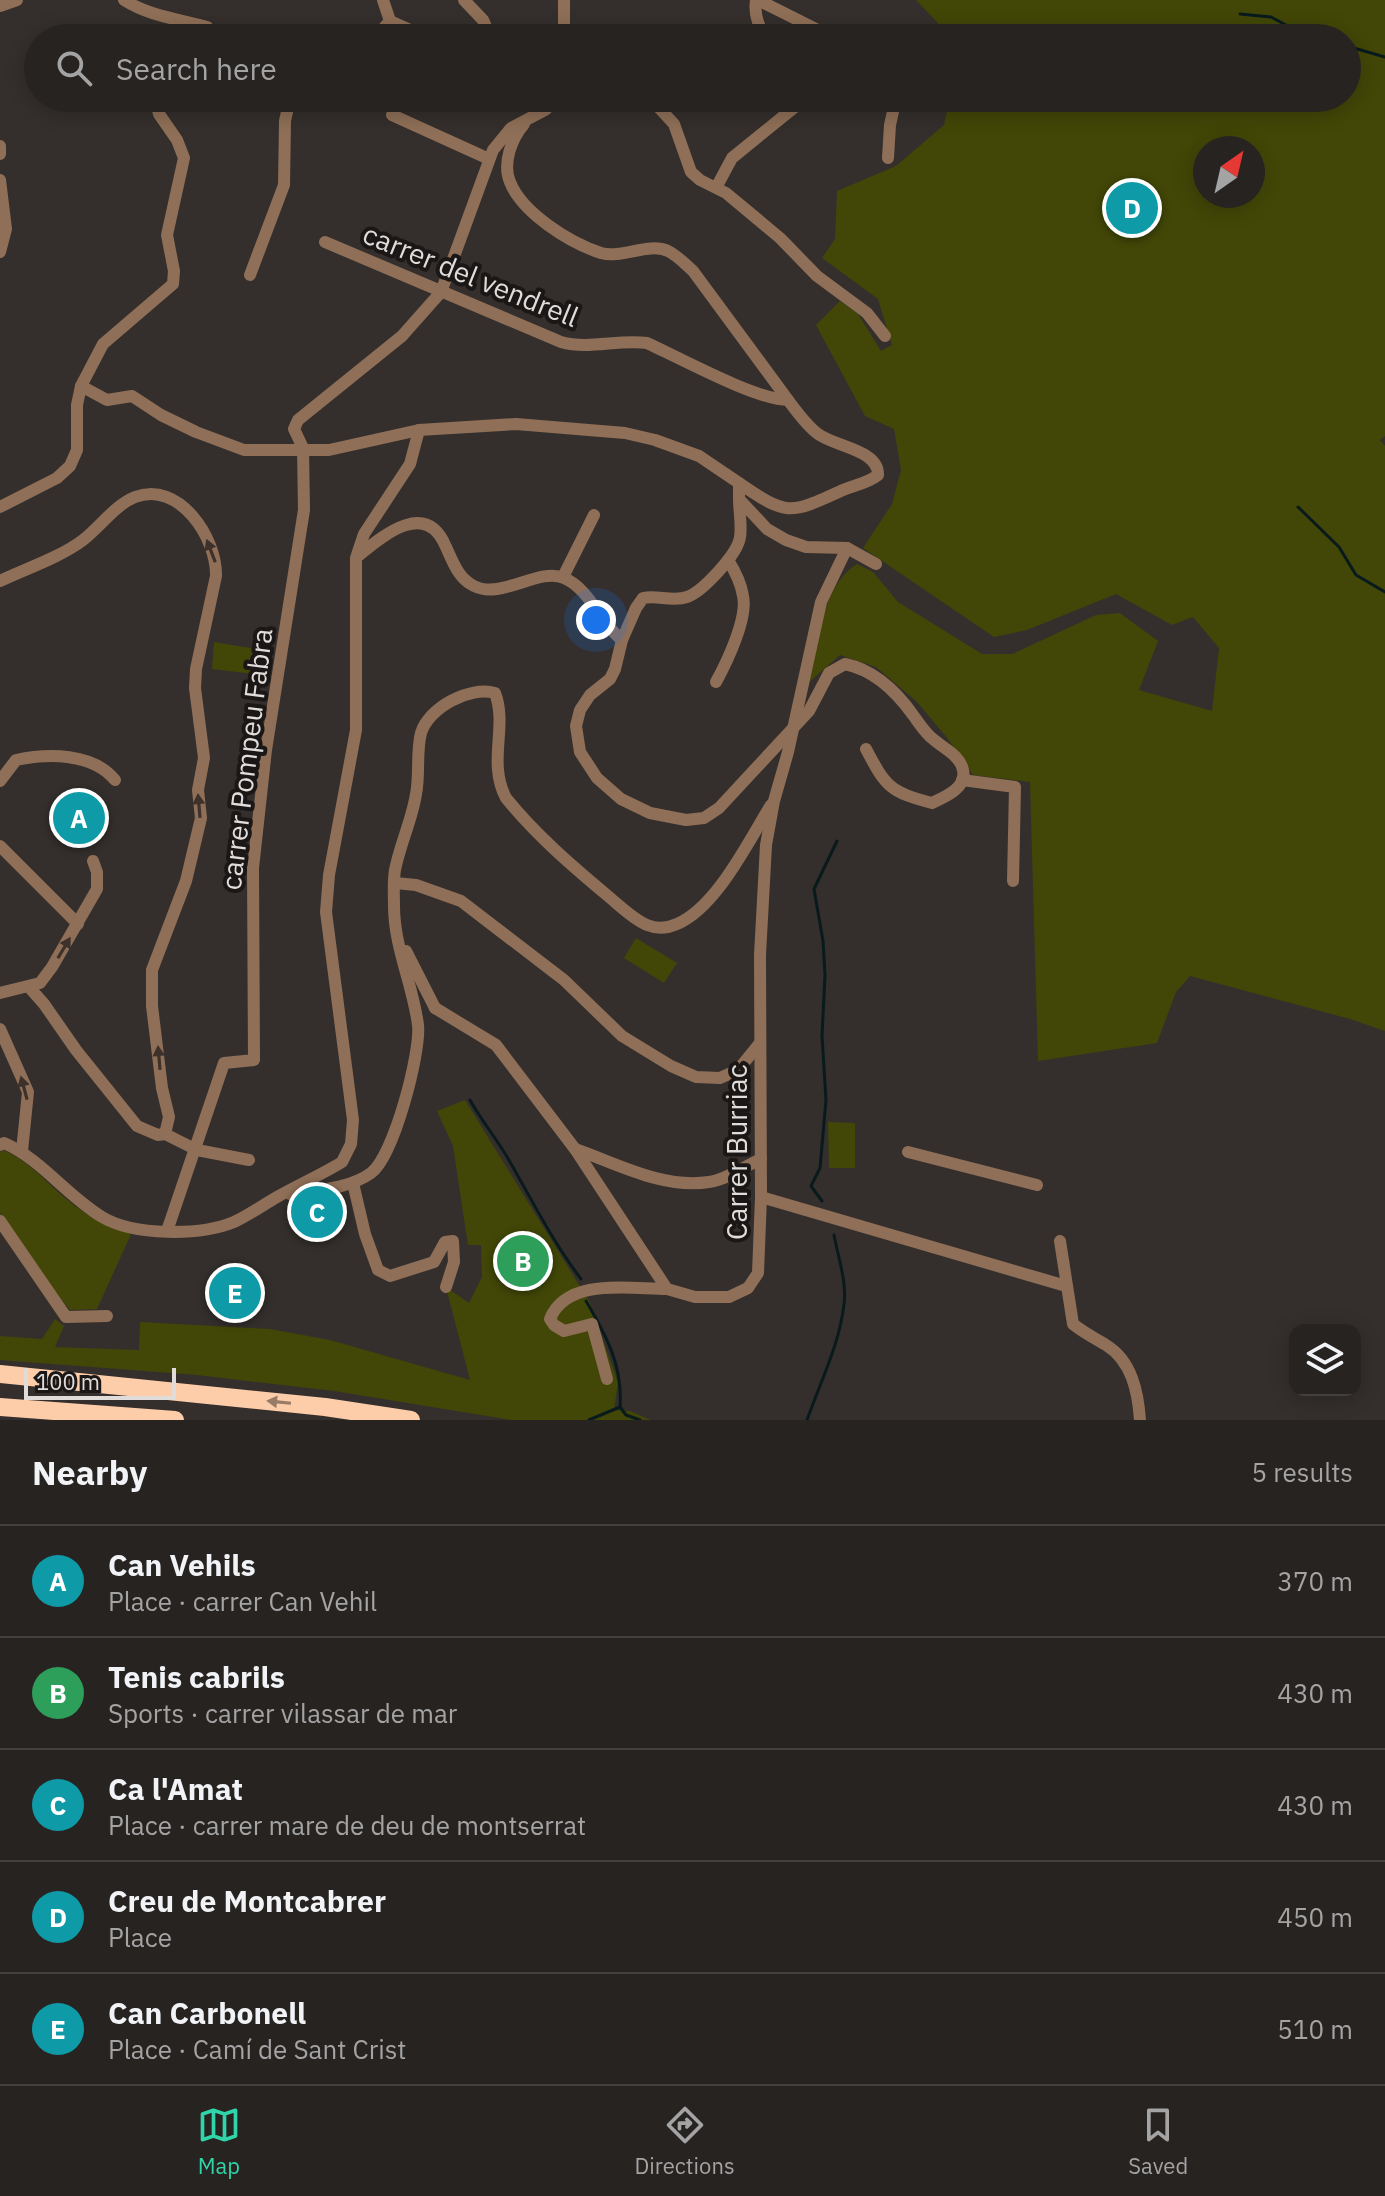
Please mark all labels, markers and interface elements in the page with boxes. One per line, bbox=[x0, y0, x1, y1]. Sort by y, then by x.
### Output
search box bbox=[24, 24, 1361, 112]
icon: search bbox=[52, 46, 96, 90]
text: Search here bbox=[116, 49, 277, 88]
north arrow bbox=[1193, 136, 1265, 208]
pin: D bbox=[1106, 178, 1158, 238]
street label: carrer del vendrell bbox=[358, 215, 584, 335]
one-way arrow bbox=[204, 539, 217, 563]
your location bbox=[576, 600, 616, 640]
street label: carrer Pompeu Fabra bbox=[212, 626, 280, 892]
pin: A bbox=[53, 788, 105, 848]
one-way arrow bbox=[193, 794, 206, 819]
one-way arrow bbox=[57, 937, 71, 959]
one-way arrow bbox=[153, 1045, 166, 1070]
street label: Carrer Burriac bbox=[718, 1064, 755, 1240]
one-way arrow bbox=[17, 1075, 29, 1100]
pin: C bbox=[291, 1182, 343, 1242]
pin: B bbox=[497, 1231, 549, 1291]
pin: E bbox=[209, 1263, 261, 1323]
map controls bbox=[1289, 1324, 1361, 1396]
button: layers bbox=[1289, 1324, 1361, 1396]
scale bar bbox=[24, 1364, 176, 1400]
text: 100 m bbox=[36, 1367, 100, 1396]
one-way arrow bbox=[266, 1396, 291, 1409]
text: Nearby bbox=[32, 1450, 147, 1494]
text: 5 results bbox=[1251, 1455, 1353, 1489]
text: Can Vehils bbox=[108, 1545, 256, 1584]
text: A bbox=[49, 1564, 67, 1598]
text: 370 m bbox=[1277, 1564, 1353, 1598]
text: Place · carrer Can Vehil bbox=[108, 1584, 377, 1618]
text: Tenis cabrils bbox=[108, 1657, 285, 1696]
text: B bbox=[49, 1676, 67, 1710]
text: 430 m bbox=[1277, 1676, 1353, 1710]
text: Sports · carrer vilassar de mar bbox=[108, 1696, 457, 1730]
text: Ca l'Amat bbox=[108, 1769, 243, 1808]
text: C bbox=[50, 1788, 66, 1822]
text: 430 m bbox=[1277, 1788, 1353, 1822]
text: Place · carrer mare de deu de montserrat bbox=[108, 1808, 586, 1842]
text: Creu de Montcabrer bbox=[108, 1881, 386, 1920]
text: D bbox=[49, 1900, 67, 1934]
text: 450 m bbox=[1277, 1900, 1353, 1934]
text: Place bbox=[108, 1920, 172, 1954]
text: Can Carbonell bbox=[108, 1993, 306, 2032]
text: E bbox=[50, 2012, 66, 2046]
text: 510 m bbox=[1277, 2012, 1353, 2046]
text: Place · Camí de Sant Crist bbox=[108, 2032, 406, 2066]
tab: Map bbox=[197, 2103, 241, 2180]
tab: Directions bbox=[635, 2103, 735, 2180]
tab: Saved bbox=[1128, 2103, 1188, 2180]

